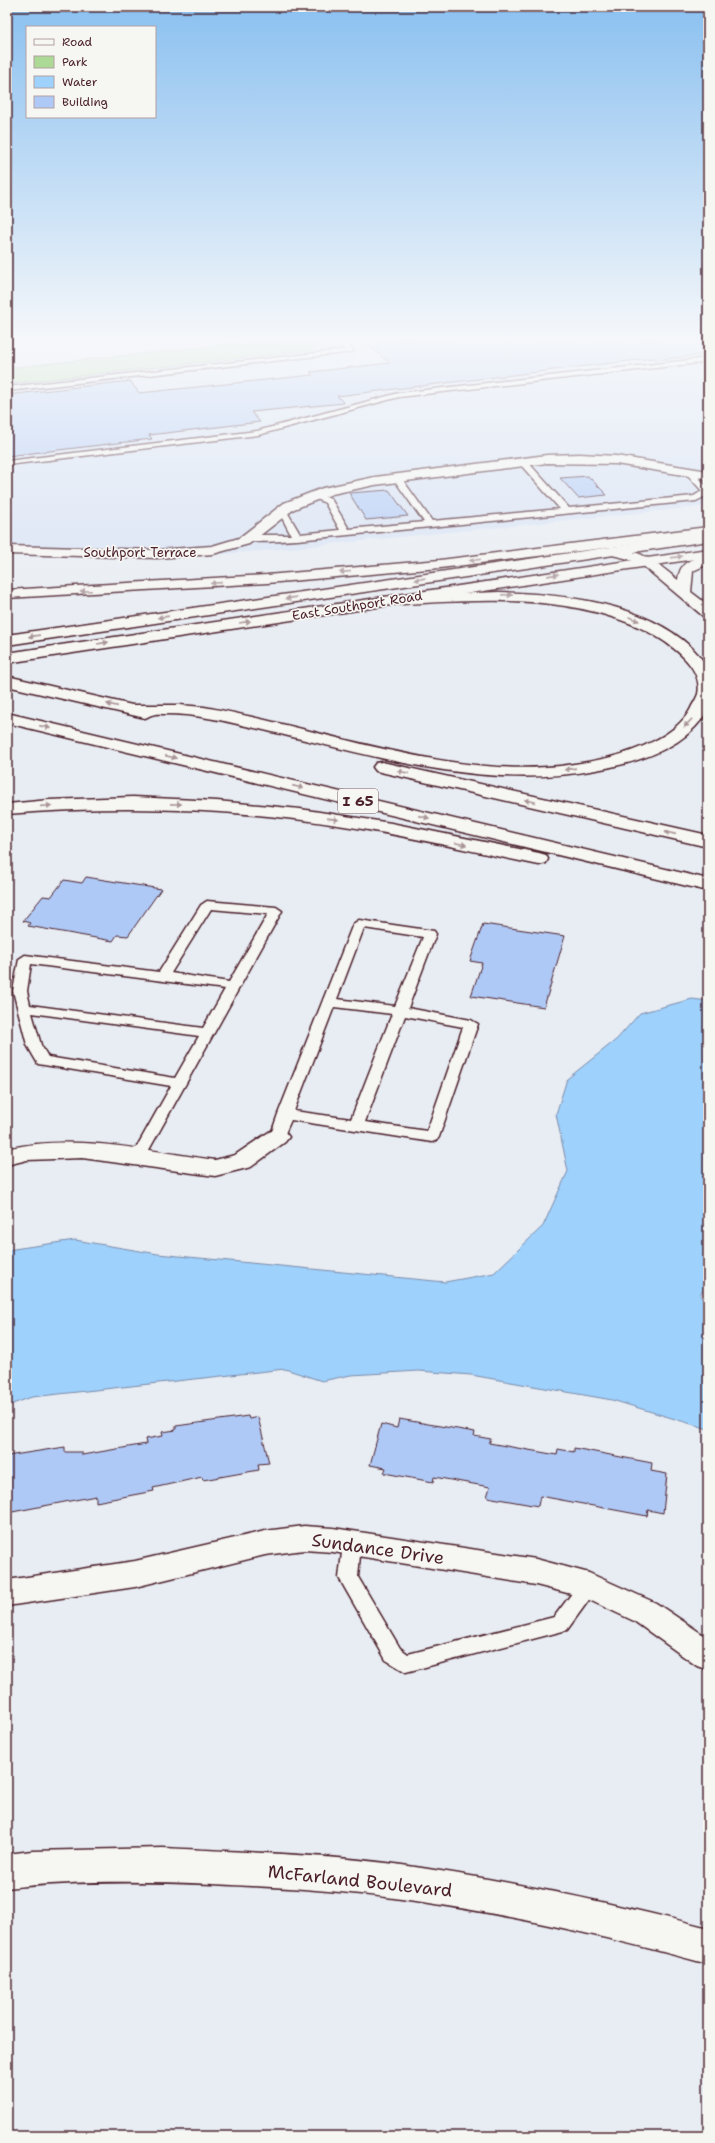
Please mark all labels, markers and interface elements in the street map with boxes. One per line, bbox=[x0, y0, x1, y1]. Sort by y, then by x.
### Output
legend bbox=[26, 26, 156, 118]
text: Road bbox=[62, 34, 93, 50]
text: Park bbox=[62, 54, 88, 70]
text: Water bbox=[62, 74, 98, 90]
text: Building bbox=[62, 94, 108, 110]
street label: Southport Terrace bbox=[83, 544, 197, 561]
one-way arrow bbox=[671, 554, 683, 560]
one-way arrow bbox=[469, 557, 481, 563]
one-way arrow bbox=[339, 569, 351, 576]
one-way arrow bbox=[547, 572, 560, 578]
one-way arrow bbox=[414, 576, 426, 582]
one-way arrow bbox=[210, 579, 222, 586]
one-way arrow bbox=[80, 587, 92, 594]
street label: East Southport Road bbox=[291, 587, 423, 624]
one-way arrow bbox=[501, 592, 513, 599]
one-way arrow bbox=[285, 595, 298, 601]
one-way arrow bbox=[157, 614, 169, 620]
one-way arrow bbox=[629, 616, 640, 622]
one-way arrow bbox=[239, 619, 251, 625]
one-way arrow bbox=[28, 633, 40, 639]
one-way arrow bbox=[96, 640, 109, 646]
one-way arrow bbox=[106, 702, 119, 708]
one-way arrow bbox=[684, 718, 693, 728]
one-way arrow bbox=[39, 725, 51, 731]
one-way arrow bbox=[165, 755, 178, 761]
one-way arrow bbox=[564, 766, 576, 772]
one-way arrow bbox=[397, 768, 409, 774]
one-way arrow bbox=[292, 785, 304, 791]
road number: I 65 bbox=[338, 789, 378, 813]
one-way arrow bbox=[523, 797, 536, 803]
one-way arrow bbox=[170, 800, 182, 807]
one-way arrow bbox=[40, 802, 52, 809]
one-way arrow bbox=[418, 815, 431, 821]
one-way arrow bbox=[327, 816, 339, 822]
one-way arrow bbox=[664, 829, 676, 835]
one-way arrow bbox=[454, 841, 467, 847]
street label: Sundance Drive bbox=[310, 1528, 446, 1570]
street label: McFarland Boulevard bbox=[267, 1859, 453, 1903]

